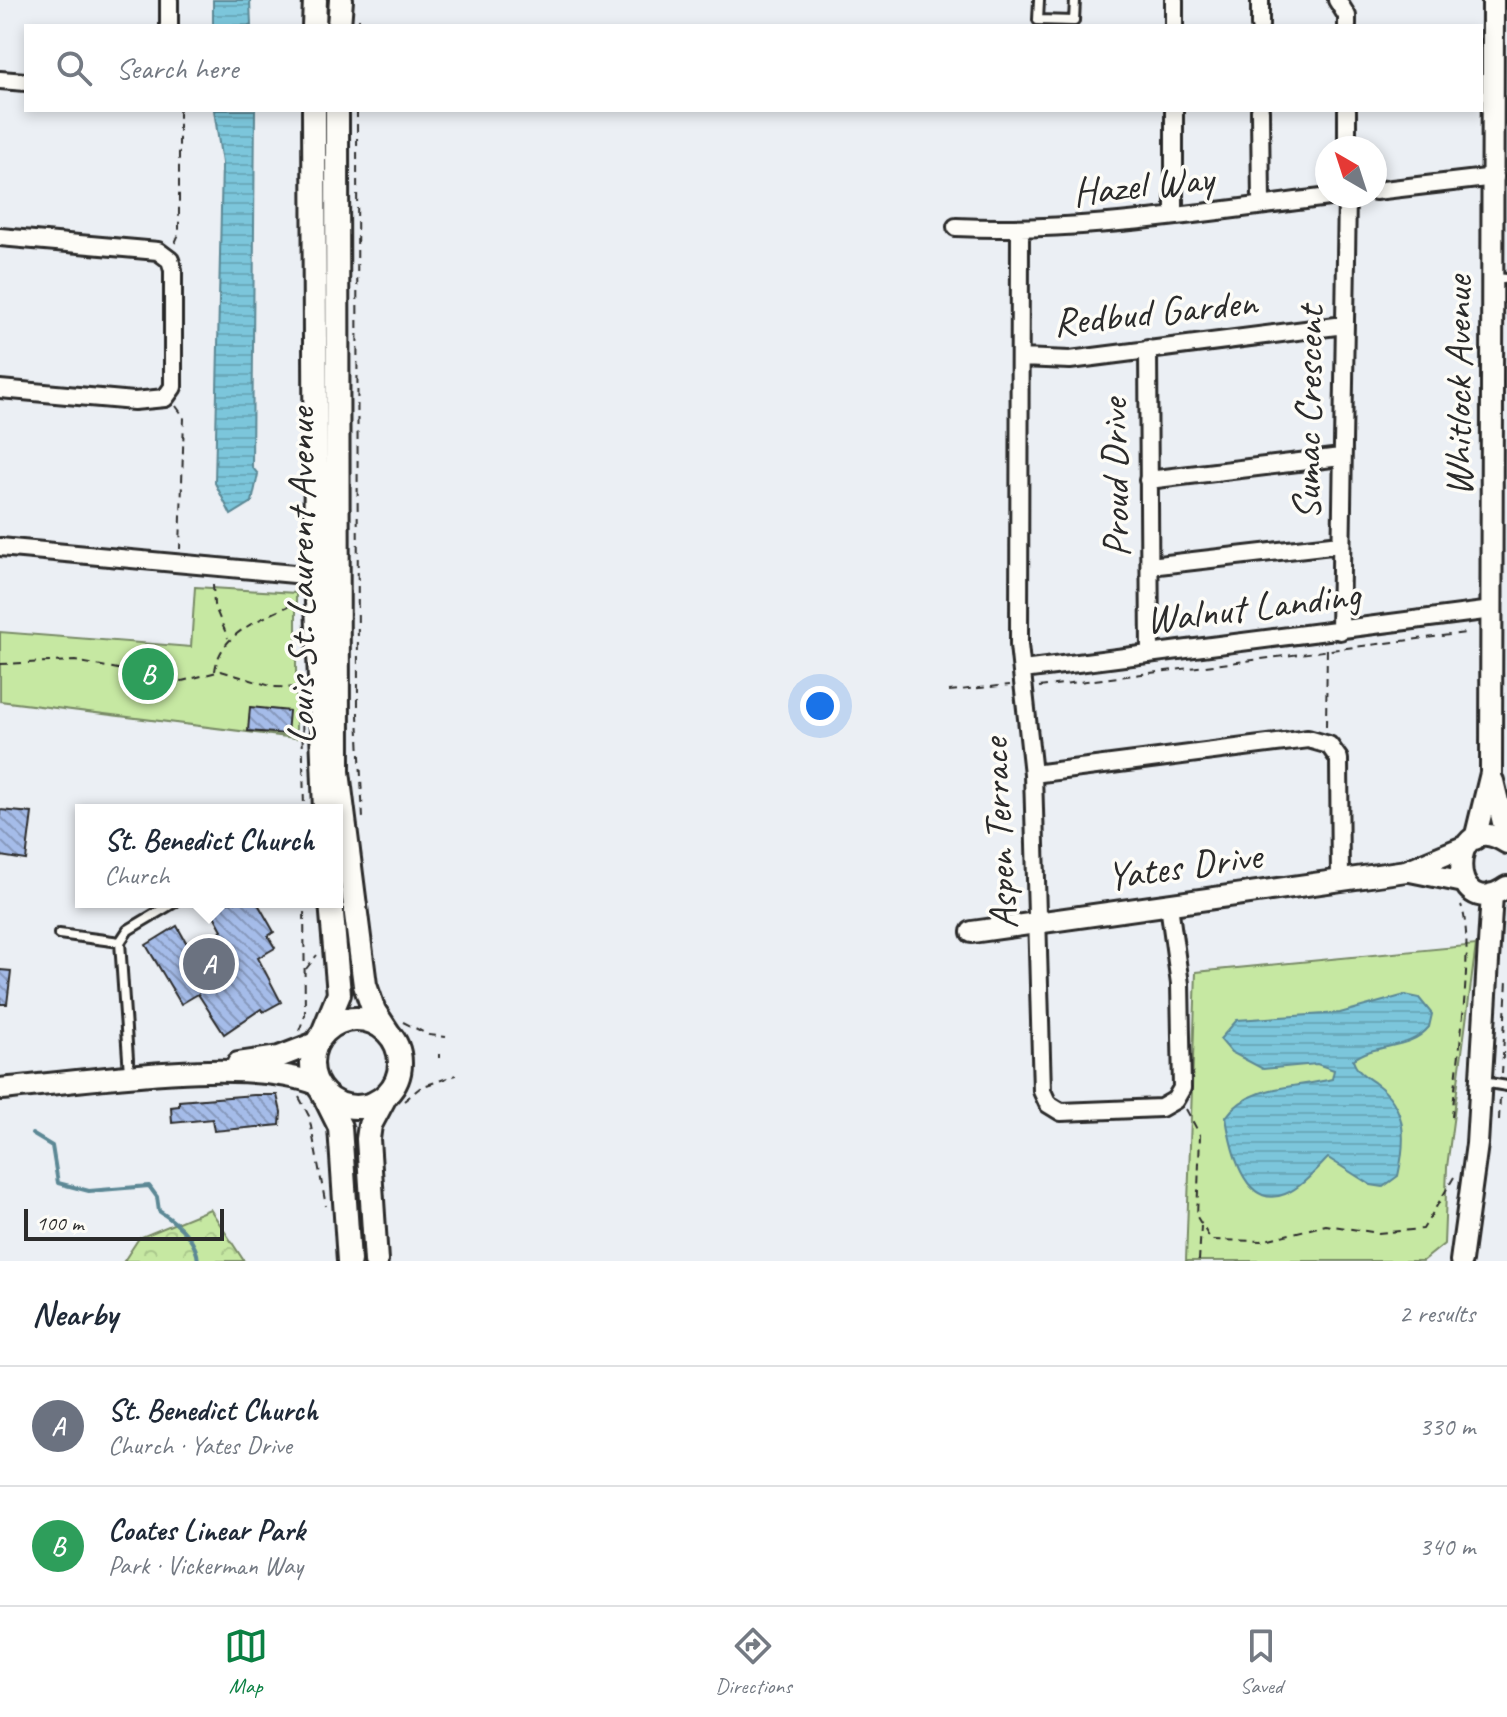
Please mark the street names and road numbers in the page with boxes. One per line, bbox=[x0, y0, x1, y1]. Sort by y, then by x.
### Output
street label: Hazel Way bbox=[1070, 152, 1219, 217]
street label: Whitlock Avenue bbox=[1433, 273, 1483, 496]
street label: Redbud Garden bbox=[1051, 276, 1261, 348]
street label: Sumac Crescent bbox=[1281, 302, 1335, 521]
street label: Proud Drive bbox=[1089, 395, 1141, 558]
street label: Louis St. Laurent Avenue bbox=[276, 405, 326, 744]
street label: Walnut Landing bbox=[1143, 569, 1365, 645]
street label: Aspen Terrace bbox=[969, 734, 1029, 931]
street label: Yates Drive bbox=[1103, 830, 1268, 902]

